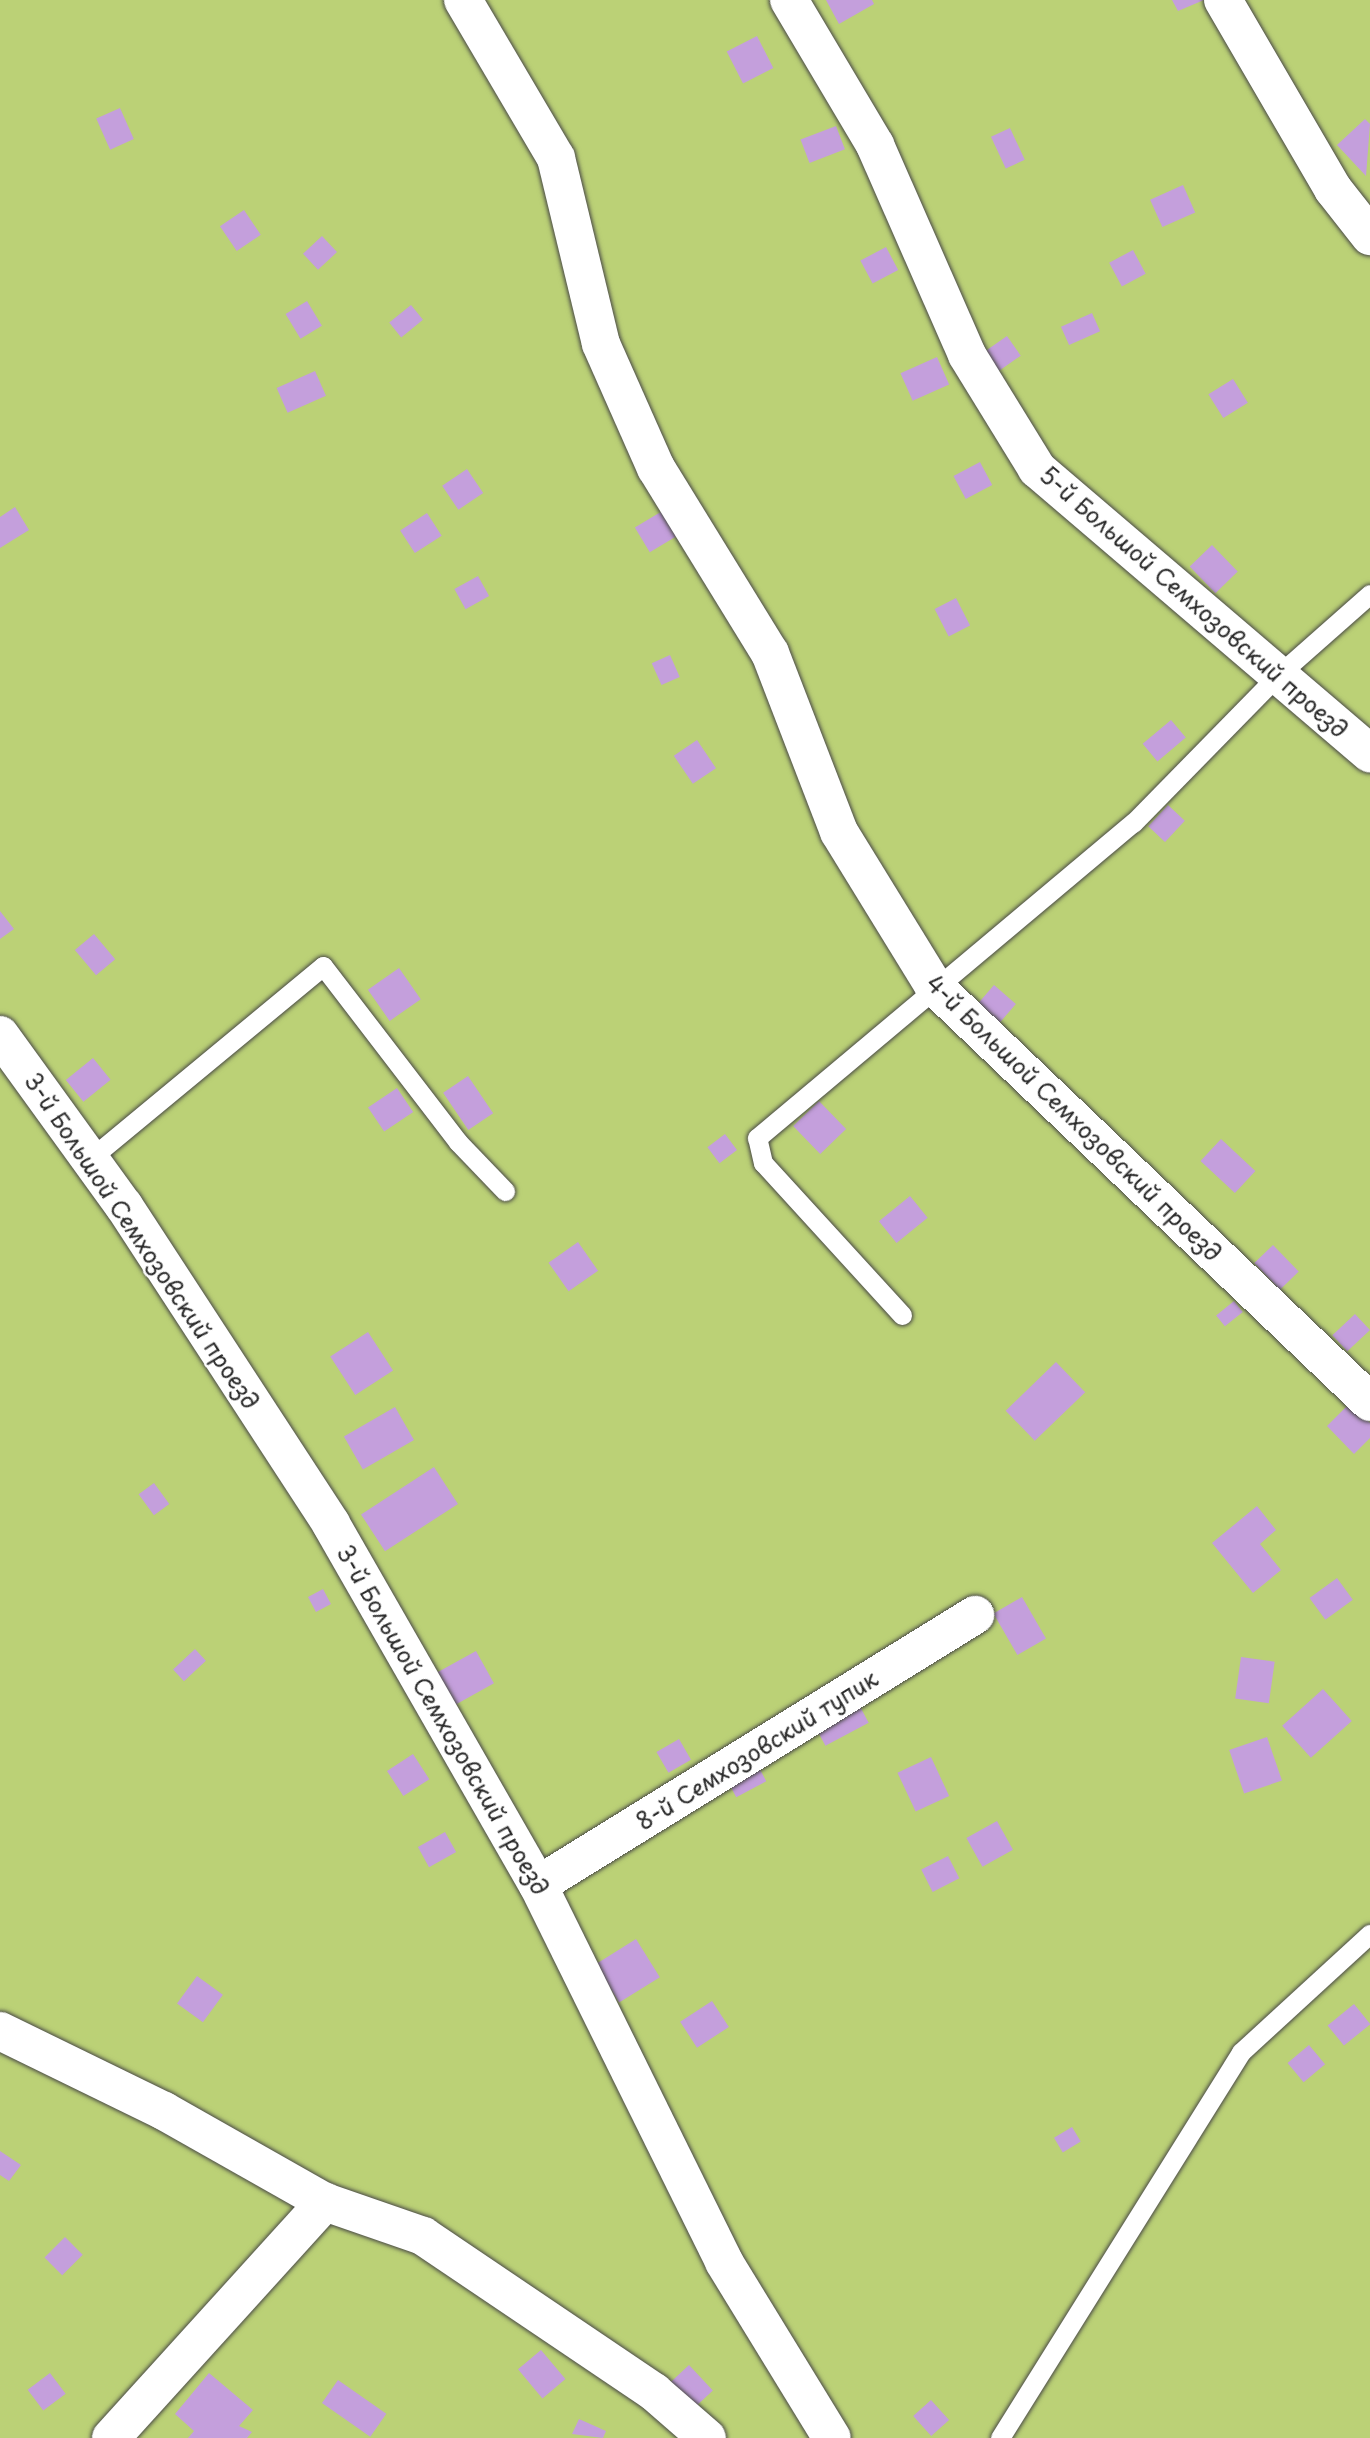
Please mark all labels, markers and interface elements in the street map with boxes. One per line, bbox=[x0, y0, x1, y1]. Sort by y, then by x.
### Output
street label: 5-й Большой Семхозовский проезд bbox=[1035, 461, 1353, 743]
street label: 4-й Большой Семхозовский проезд bbox=[921, 969, 1227, 1267]
street label: 3-й Большой Семхозовский проезд bbox=[19, 1068, 265, 1414]
street label: 3-й Большой Семхозовский проезд bbox=[331, 1540, 555, 1900]
street label: 8-й Семхозовский тупик bbox=[631, 1664, 883, 1836]

